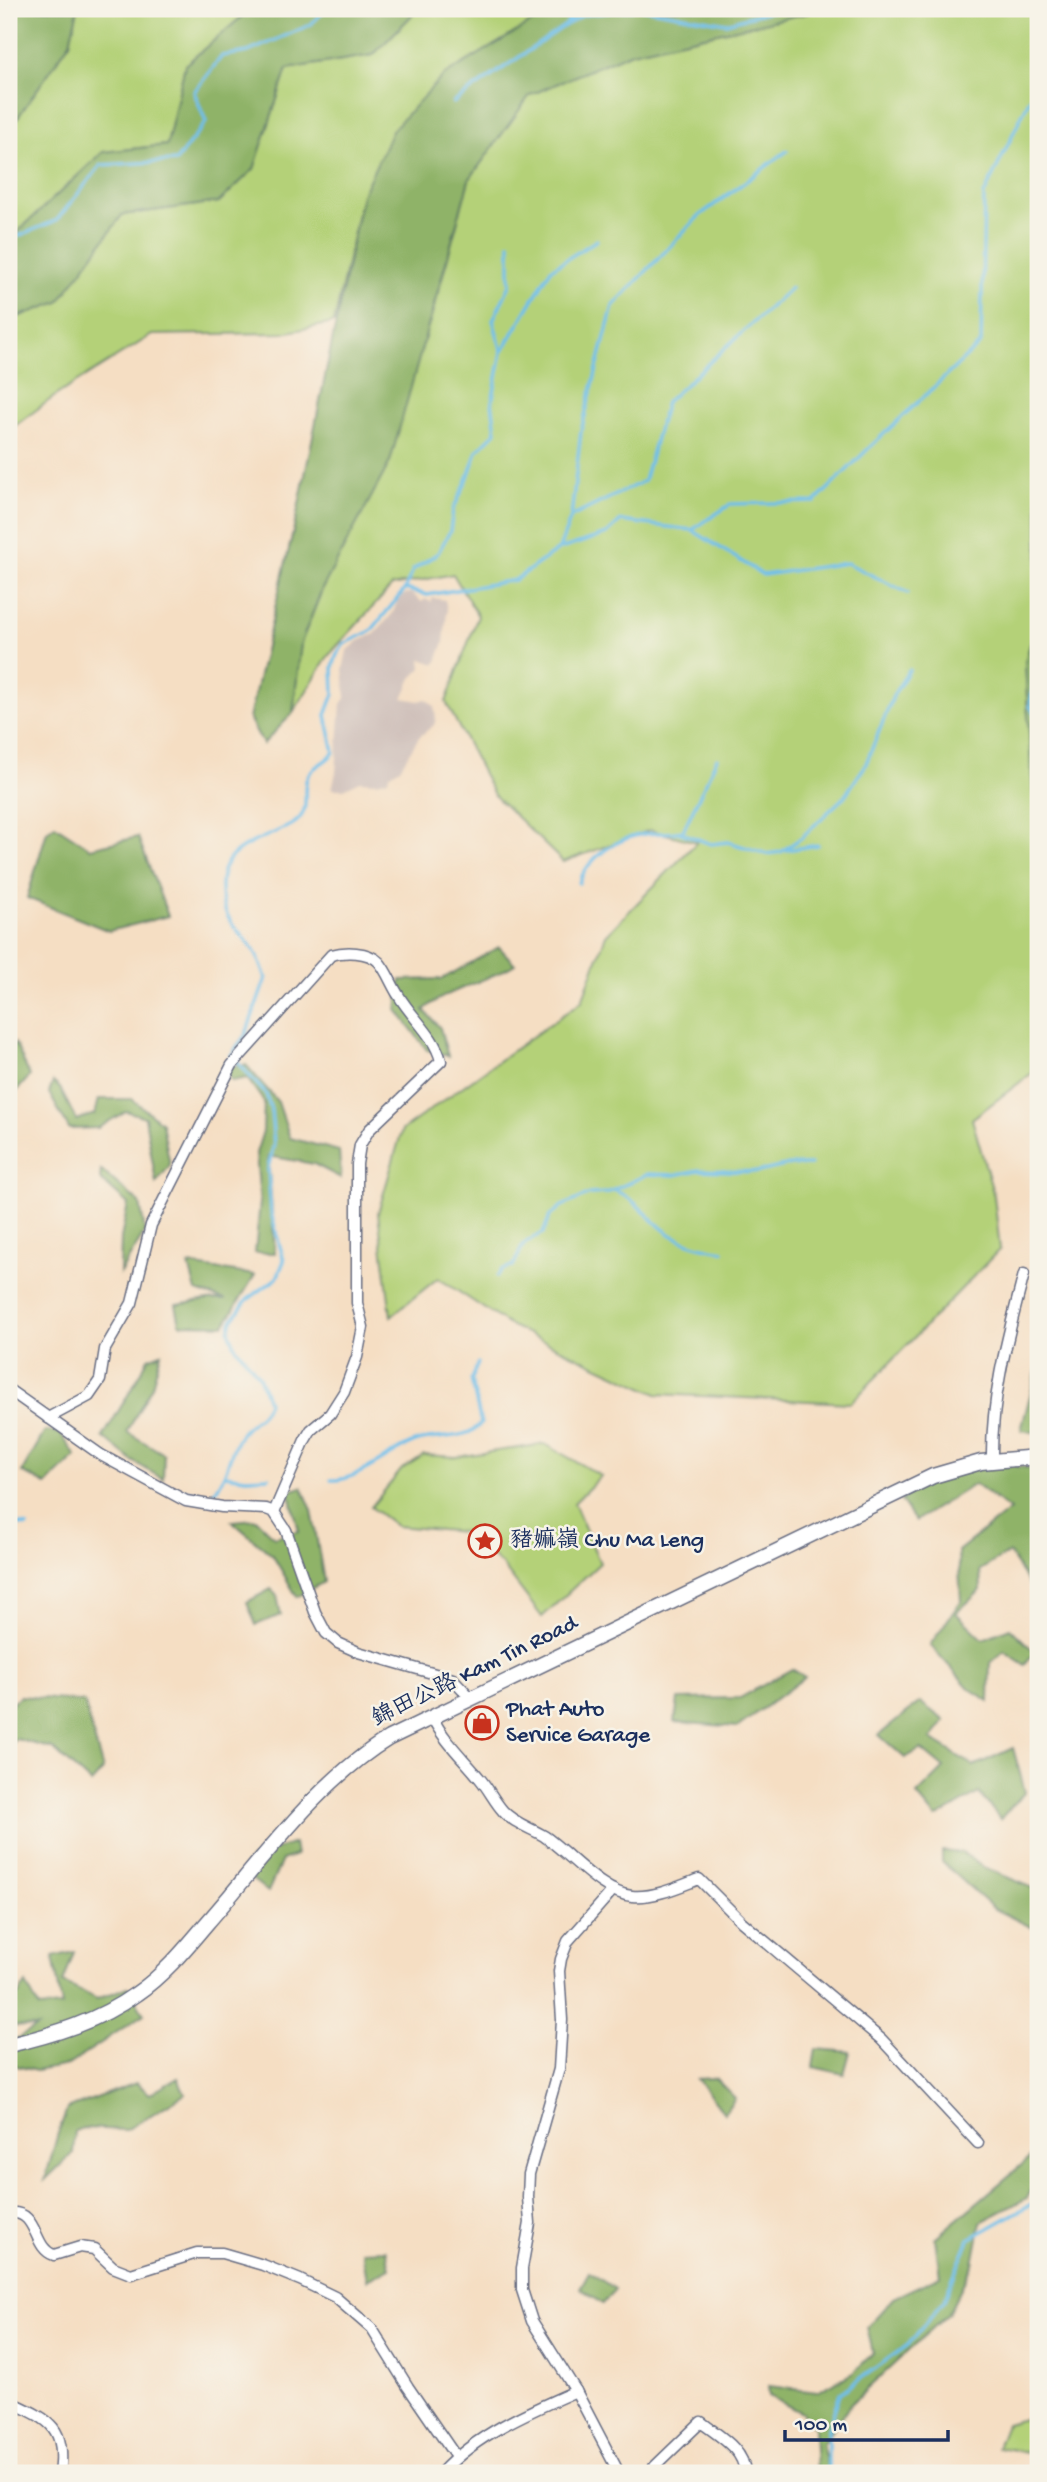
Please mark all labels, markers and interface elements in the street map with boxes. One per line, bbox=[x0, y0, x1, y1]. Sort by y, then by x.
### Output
place icon: 豬嫲嶺 Chu Ma Leng bbox=[466, 1522, 504, 1560]
place label: 豬嫲嶺 Chu Ma Leng bbox=[510, 1526, 704, 1555]
street label: 錦田公路 Kam Tin Road bbox=[367, 1609, 583, 1733]
place label: Phat Auto Service Garage bbox=[505, 1697, 651, 1750]
shop icon: Phat Auto Service Garage bbox=[463, 1704, 501, 1742]
scale bar bbox=[785, 2398, 947, 2442]
text: 100 m bbox=[794, 2414, 847, 2439]

